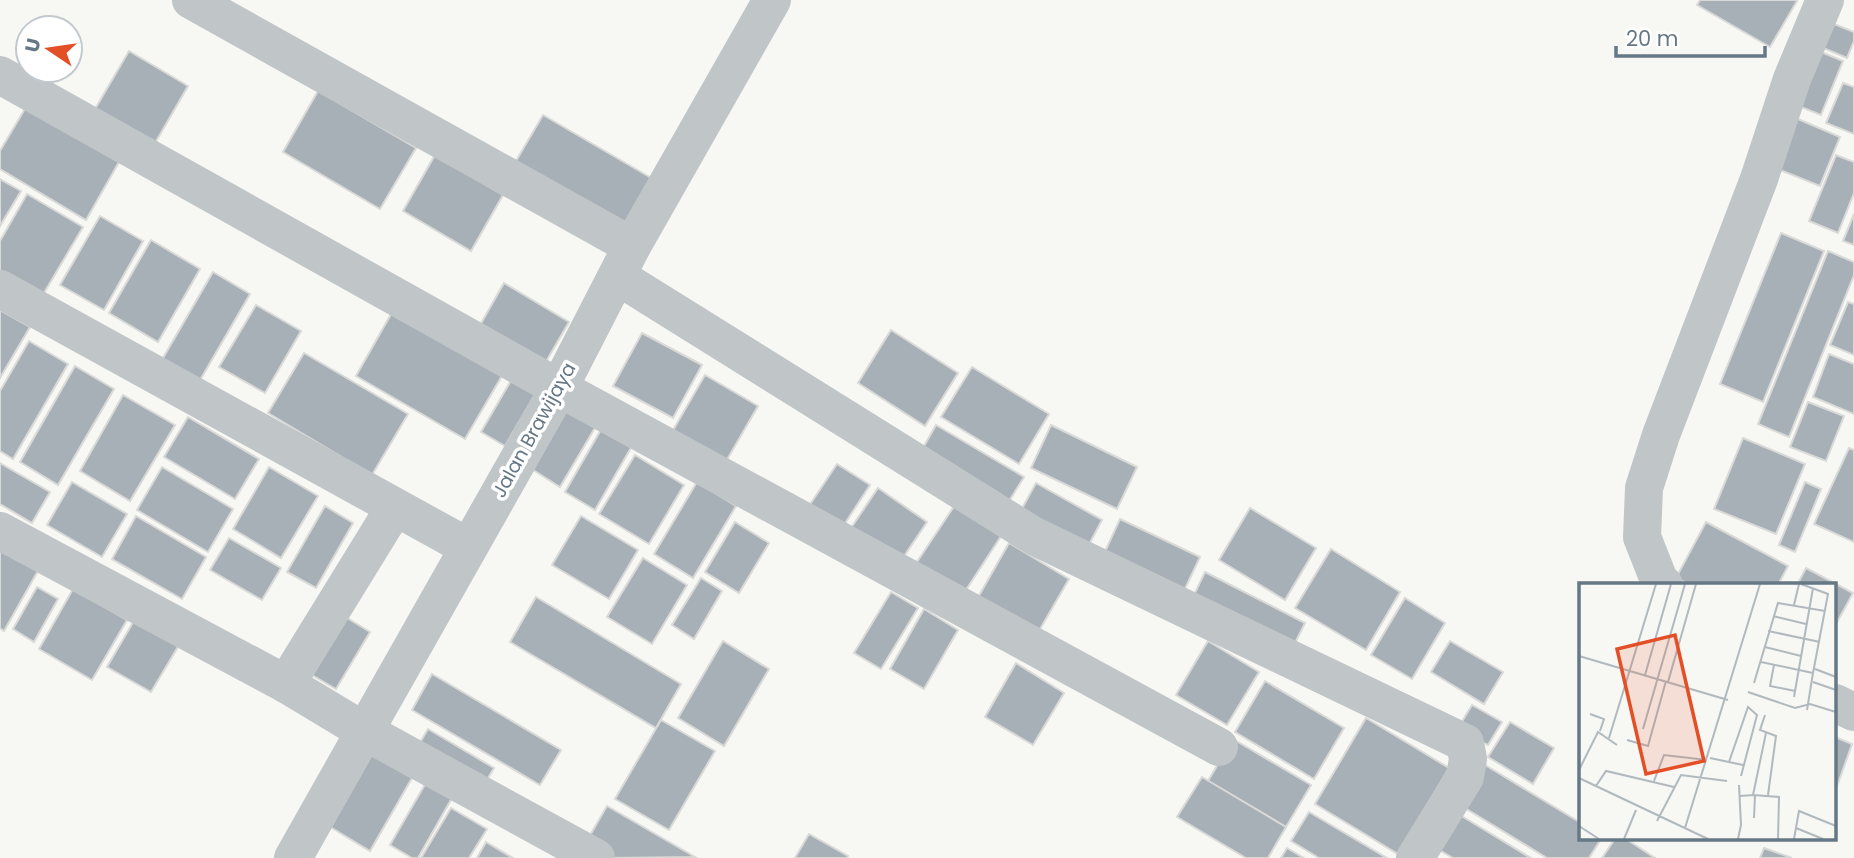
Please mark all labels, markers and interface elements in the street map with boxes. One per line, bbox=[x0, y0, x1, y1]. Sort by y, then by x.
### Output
north arrow bbox=[14, 14, 84, 84]
scale bar bbox=[1616, 14, 1765, 58]
text: 20 m bbox=[1626, 24, 1679, 53]
text: U bbox=[18, 36, 48, 55]
street label: Jalan Brawijaya bbox=[486, 358, 582, 502]
inset map bbox=[1579, 583, 1836, 840]

